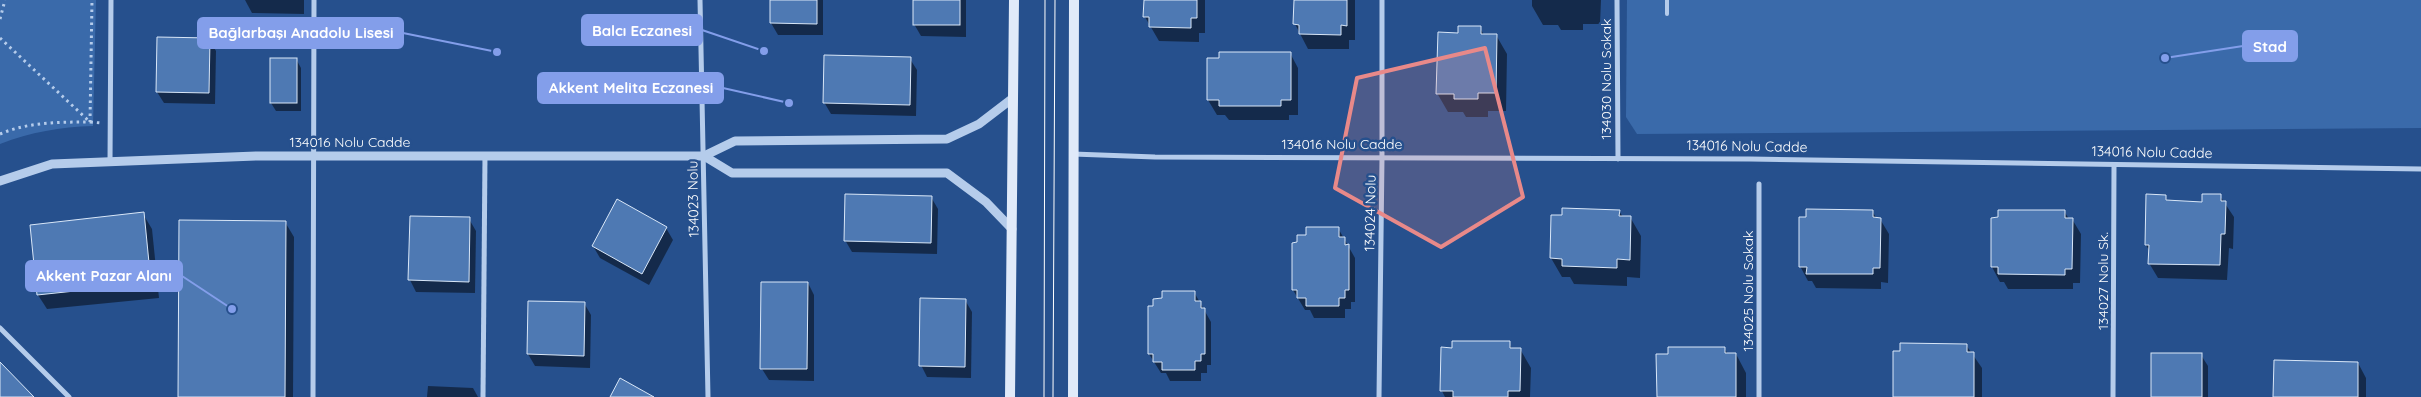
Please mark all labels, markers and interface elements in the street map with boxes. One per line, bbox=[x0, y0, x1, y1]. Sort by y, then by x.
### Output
callout: Balcı Eczanesi bbox=[582, 15, 702, 45]
callout: Bağlarbaşı Anadolu Lisesi bbox=[198, 18, 403, 48]
street label: 134030 Nolu Sokak bbox=[1597, 18, 1615, 140]
text: Balcı Eczanesi bbox=[592, 21, 692, 40]
text: Bağlarbaşı Anadolu Lisesi bbox=[208, 23, 394, 42]
callout: Stad bbox=[2243, 31, 2297, 61]
text: Stad bbox=[2253, 37, 2287, 56]
callout: Akkent Melita Eczanesi bbox=[538, 73, 723, 103]
text: Akkent Melita Eczanesi bbox=[549, 78, 713, 97]
street label: 134016 Nolu Cadde bbox=[290, 133, 411, 151]
street label: 134016 Nolu Cadde bbox=[1282, 135, 1403, 153]
street label: 134016 Nolu Cadde bbox=[1686, 136, 1808, 156]
street label: 134016 Nolu Cadde bbox=[2091, 142, 2213, 162]
street label: 134023 Nolu bbox=[683, 160, 703, 238]
street label: 134024 Nolu bbox=[1360, 174, 1380, 252]
street label: 134025 Nolu Sokak bbox=[1739, 231, 1757, 351]
street label: 134027 Nolu Sk. bbox=[2094, 232, 2112, 330]
callout: Akkent Pazar Alanı bbox=[26, 261, 182, 291]
text: Akkent Pazar Alanı bbox=[36, 266, 172, 285]

